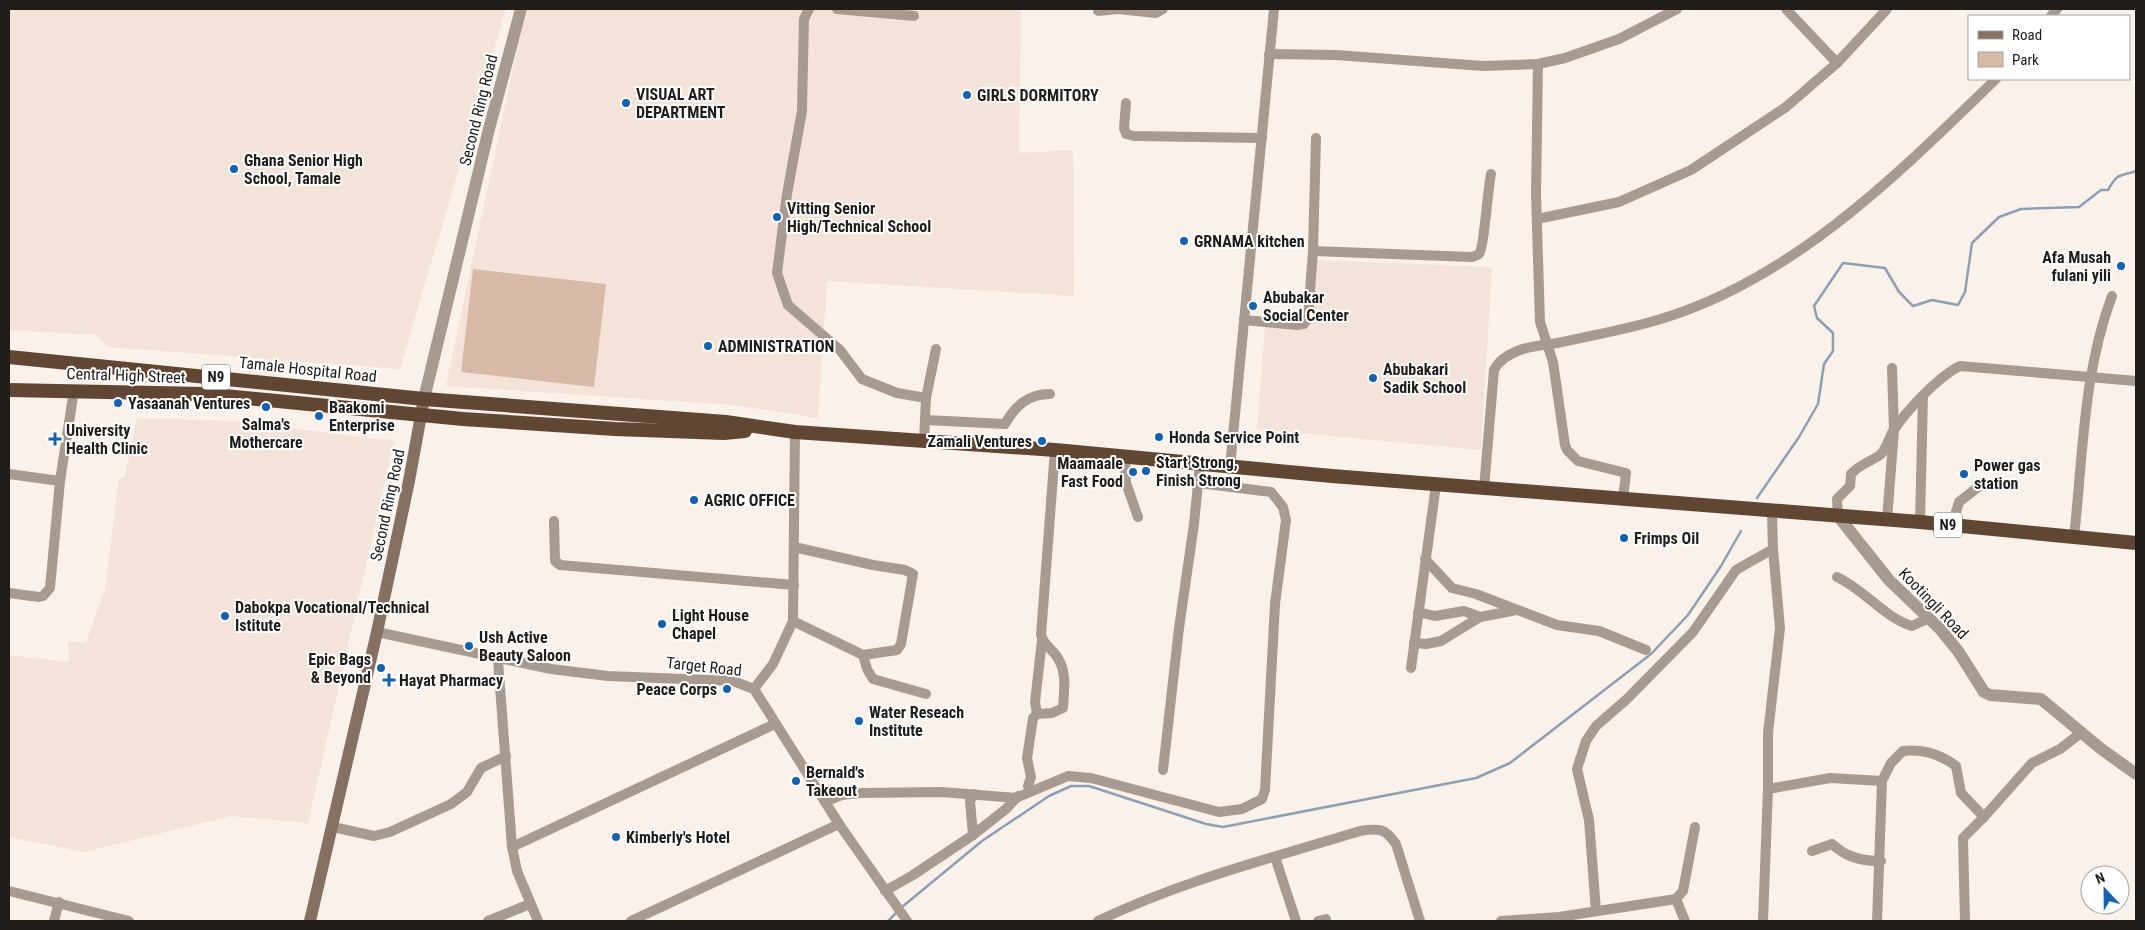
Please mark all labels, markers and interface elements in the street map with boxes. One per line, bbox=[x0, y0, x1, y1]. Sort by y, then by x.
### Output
legend bbox=[1968, 15, 2130, 80]
text: Road bbox=[2012, 26, 2042, 44]
text: Park bbox=[2012, 51, 2039, 69]
street label: Second Ring Road bbox=[455, 52, 502, 168]
place label: VISUAL ART DEPARTMENT bbox=[636, 85, 726, 122]
place label: GIRLS DORMITORY bbox=[977, 86, 1099, 105]
marker: GIRLS DORMITORY bbox=[961, 89, 973, 101]
marker: VISUAL ART DEPARTMENT bbox=[620, 97, 632, 109]
place label: Ghana Senior High School, Tamale bbox=[244, 151, 363, 188]
marker: Ghana Senior High School, Tamale bbox=[228, 163, 240, 175]
place label: Vitting Senior High/Technical School bbox=[787, 199, 931, 236]
marker: Vitting Senior High/Technical School bbox=[771, 211, 783, 223]
place label: GRNAMA kitchen bbox=[1194, 232, 1305, 251]
marker: GRNAMA kitchen bbox=[1178, 235, 1190, 247]
place label: Afa Musah fulani yili bbox=[2042, 248, 2111, 285]
marker: Afa Musah fulani yili bbox=[2115, 260, 2127, 272]
place label: Abubakar Social Center bbox=[1263, 288, 1349, 325]
marker: Abubakar Social Center bbox=[1247, 300, 1259, 312]
place label: ADMINISTRATION bbox=[718, 337, 834, 356]
marker: ADMINISTRATION bbox=[702, 340, 714, 352]
street label: Tamale Hospital Road bbox=[238, 353, 378, 386]
place label: Abubakari Sadik School bbox=[1383, 360, 1466, 397]
street label: Central High Street bbox=[66, 364, 186, 387]
road number: N9 bbox=[202, 364, 230, 390]
marker: Abubakari Sadik School bbox=[1367, 372, 1379, 384]
place label: Yasaanah Ventures bbox=[128, 394, 250, 413]
marker: Yasaanah Ventures bbox=[112, 397, 124, 409]
place label: Baakomi Enterprise bbox=[329, 398, 395, 435]
marker: Salma's Mothercare bbox=[260, 401, 272, 413]
marker: Baakomi Enterprise bbox=[313, 410, 325, 422]
place label: Salma's Mothercare bbox=[229, 415, 303, 452]
place label: University Health Clinic bbox=[66, 421, 148, 458]
place label: Honda Service Point bbox=[1169, 428, 1299, 447]
marker: Honda Service Point bbox=[1153, 431, 1165, 443]
marker: University Health Clinic bbox=[48, 432, 62, 446]
place label: Zamali Ventures bbox=[928, 432, 1032, 451]
marker: Zamali Ventures bbox=[1036, 435, 1048, 447]
street label: Second Ring Road bbox=[366, 447, 409, 563]
place label: Start Strong, Finish Strong bbox=[1156, 453, 1241, 490]
place label: Maamaale Fast Food bbox=[1057, 454, 1123, 491]
place label: Power gas station bbox=[1974, 456, 2041, 493]
marker: Start Strong, Finish Strong bbox=[1140, 465, 1152, 477]
marker: Maamaale Fast Food bbox=[1127, 466, 1139, 478]
marker: Power gas station bbox=[1958, 468, 1970, 480]
place label: AGRIC OFFICE bbox=[704, 491, 795, 510]
marker: AGRIC OFFICE bbox=[688, 494, 700, 506]
road number: N9 bbox=[1934, 512, 1962, 538]
place label: Frimps Oil bbox=[1634, 529, 1699, 548]
marker: Frimps Oil bbox=[1618, 532, 1630, 544]
street label: Kootingli Road bbox=[1895, 564, 1972, 643]
place label: Dabokpa Vocational/Technical Istitute bbox=[235, 598, 429, 635]
place label: Light House Chapel bbox=[672, 606, 749, 643]
marker: Dabokpa Vocational/Technical Istitute bbox=[219, 610, 231, 622]
marker: Light House Chapel bbox=[656, 618, 668, 630]
place label: Ush Active Beauty Saloon bbox=[479, 628, 571, 665]
marker: Ush Active Beauty Saloon bbox=[463, 640, 475, 652]
place label: Epic Bags & Beyond bbox=[308, 650, 371, 687]
street label: Target Road bbox=[665, 653, 743, 680]
marker: Epic Bags & Beyond bbox=[375, 662, 387, 674]
place label: Hayat Pharmacy bbox=[399, 671, 503, 690]
marker: Hayat Pharmacy bbox=[383, 674, 395, 686]
place label: Peace Corps bbox=[637, 680, 717, 699]
marker: Peace Corps bbox=[721, 683, 733, 695]
place label: Water Reseach Institute bbox=[869, 703, 964, 740]
marker: Water Reseach Institute bbox=[853, 715, 865, 727]
place label: Bernald's Takeout bbox=[806, 763, 864, 800]
marker: Bernald's Takeout bbox=[790, 775, 802, 787]
place label: Kimberly's Hotel bbox=[626, 828, 730, 847]
marker: Kimberly's Hotel bbox=[610, 831, 622, 843]
north arrow bbox=[2080, 865, 2130, 915]
text: N bbox=[2093, 869, 2107, 887]

